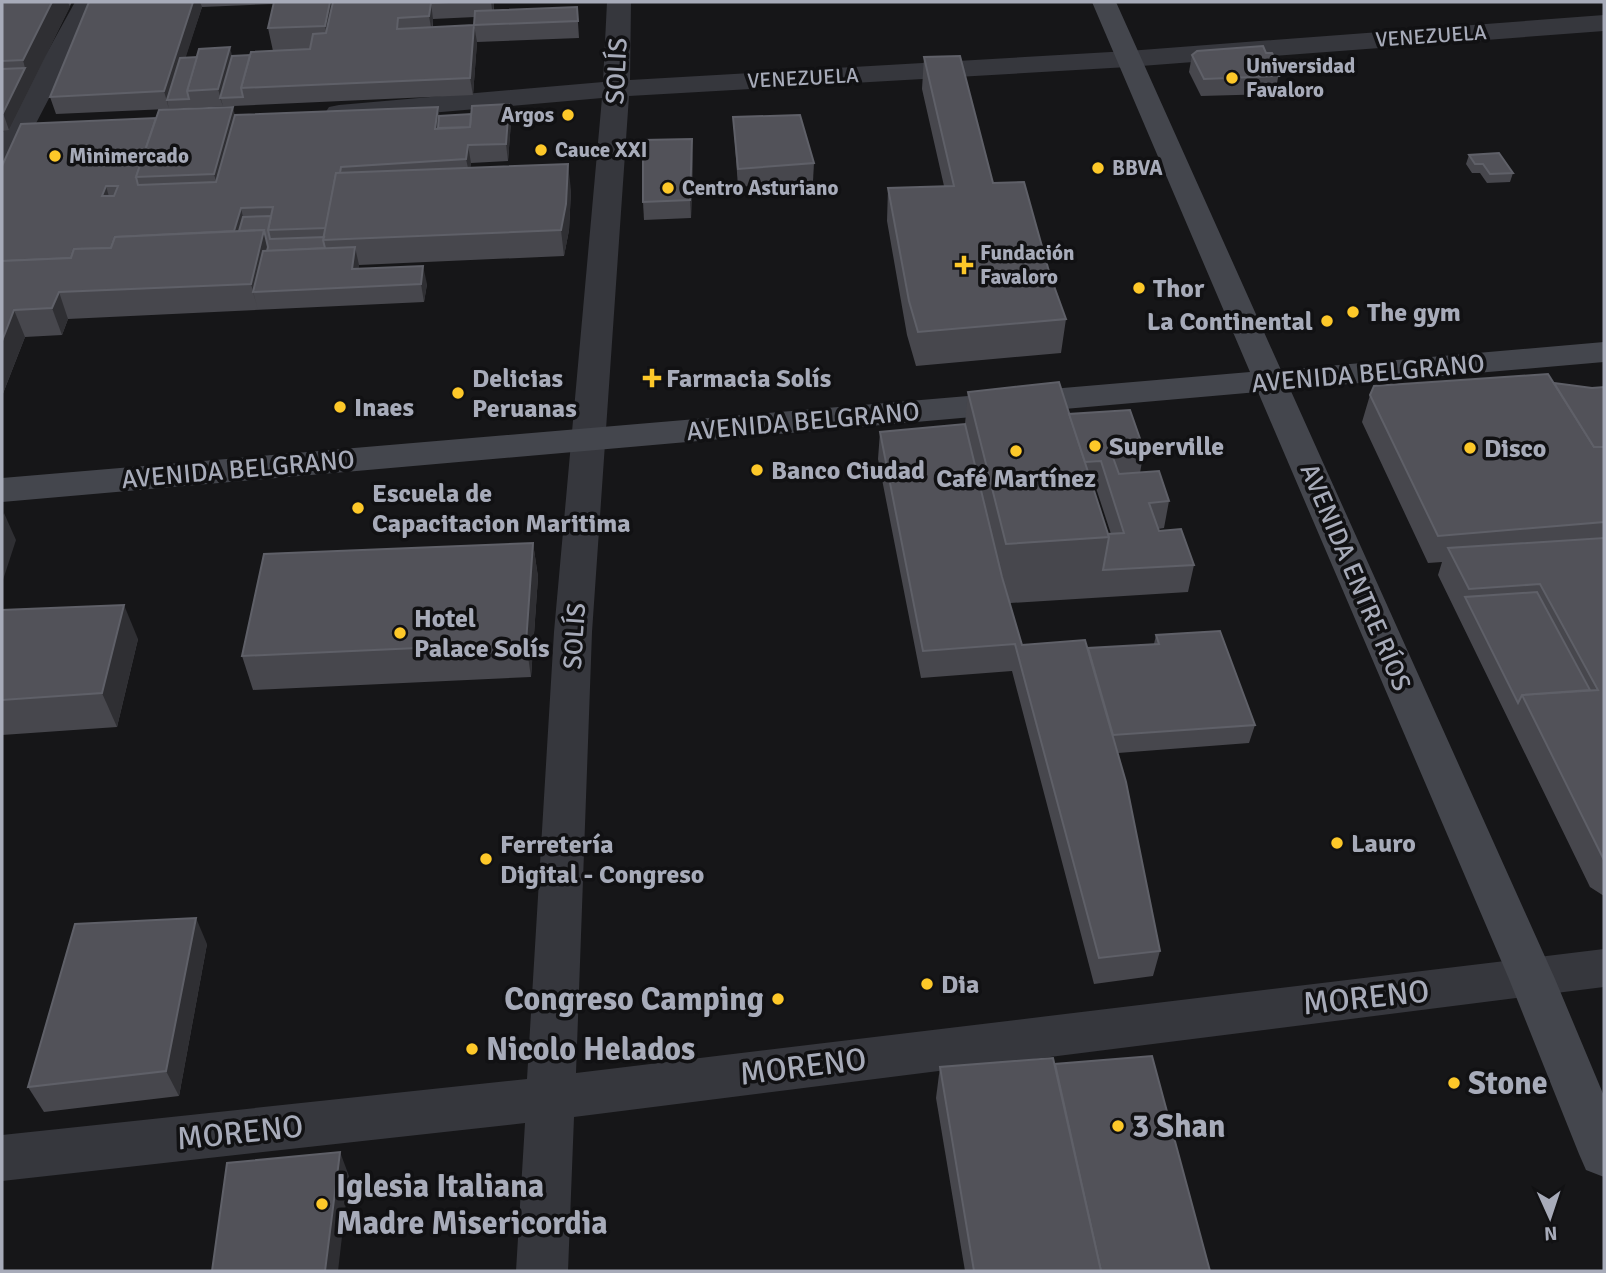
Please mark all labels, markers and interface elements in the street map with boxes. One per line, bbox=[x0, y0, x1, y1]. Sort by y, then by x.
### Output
street label: VENEZUELA bbox=[1375, 19, 1488, 53]
street label: SOLÍS bbox=[599, 37, 635, 105]
place label: Universidad Favaloro bbox=[1246, 53, 1355, 103]
street label: VENEZUELA bbox=[747, 62, 859, 94]
marker: Universidad Favaloro bbox=[1224, 70, 1240, 86]
place label: Argos bbox=[501, 102, 554, 128]
marker: Argos bbox=[560, 107, 576, 123]
place label: Cauce XXI bbox=[555, 137, 647, 163]
marker: Cauce XXI bbox=[533, 142, 549, 158]
place label: Minimercado bbox=[69, 143, 189, 169]
marker: Minimercado bbox=[47, 148, 63, 164]
place label: BBVA bbox=[1112, 155, 1163, 181]
marker: BBVA bbox=[1090, 160, 1106, 176]
place label: Centro Asturiano bbox=[682, 175, 838, 201]
marker: Centro Asturiano bbox=[660, 180, 676, 196]
place label: Fundación Favaloro bbox=[980, 240, 1074, 290]
marker: Fundación Favaloro bbox=[954, 255, 974, 275]
place label: Thor bbox=[1153, 273, 1205, 305]
marker: Thor bbox=[1131, 280, 1147, 296]
place label: The gym bbox=[1367, 297, 1461, 329]
marker: The gym bbox=[1345, 304, 1361, 320]
place label: La Continental bbox=[1147, 306, 1313, 338]
marker: La Continental bbox=[1319, 313, 1335, 329]
street label: AVENIDA BELGRANO bbox=[1250, 348, 1486, 400]
place label: Delicias Peruanas bbox=[472, 363, 577, 425]
place label: Farmacia Solís bbox=[666, 363, 831, 395]
marker: Farmacia Solís bbox=[644, 370, 660, 386]
marker: Delicias Peruanas bbox=[450, 385, 466, 401]
place label: Inaes bbox=[354, 392, 414, 424]
street label: AVENIDA BELGRANO bbox=[685, 396, 921, 448]
marker: Inaes bbox=[332, 399, 348, 415]
place label: Superville bbox=[1109, 431, 1224, 463]
place label: Disco bbox=[1484, 433, 1546, 465]
marker: Superville bbox=[1087, 438, 1103, 454]
marker: Disco bbox=[1462, 440, 1478, 456]
marker: Café Martínez bbox=[1008, 443, 1024, 459]
street label: AVENIDA BELGRANO bbox=[120, 444, 356, 496]
place label: Banco Ciudad bbox=[771, 455, 925, 487]
street label: AVENIDA ENTRE RÍOS bbox=[1293, 459, 1417, 696]
marker: Banco Ciudad bbox=[749, 462, 765, 478]
place label: Café Martínez bbox=[936, 463, 1096, 495]
place label: Escuela de Capacitacion Maritima bbox=[372, 478, 631, 540]
marker: Escuela de Capacitacion Maritima bbox=[350, 500, 366, 516]
street label: SOLÍS bbox=[557, 602, 593, 671]
place label: Hotel Palace Solís bbox=[414, 603, 549, 665]
marker: Hotel Palace Solís bbox=[392, 625, 408, 641]
place label: Lauro bbox=[1351, 828, 1416, 860]
place label: Ferretería Digital - Congreso bbox=[500, 829, 704, 891]
marker: Lauro bbox=[1329, 835, 1345, 851]
marker: Ferretería Digital - Congreso bbox=[478, 851, 494, 867]
place label: Dia bbox=[941, 969, 979, 1001]
street label: MORENO bbox=[1301, 971, 1431, 1024]
marker: Dia bbox=[919, 976, 935, 992]
place label: Congreso Camping bbox=[504, 980, 764, 1019]
marker: Congreso Camping bbox=[770, 991, 786, 1007]
place label: Nicolo Helados bbox=[486, 1030, 695, 1069]
street label: MORENO bbox=[738, 1039, 868, 1094]
marker: Nicolo Helados bbox=[464, 1041, 480, 1057]
place label: Stone bbox=[1468, 1064, 1548, 1103]
marker: Stone bbox=[1446, 1075, 1462, 1091]
street label: MORENO bbox=[175, 1106, 305, 1159]
place label: 3 Shan bbox=[1132, 1107, 1225, 1146]
marker: 3 Shan bbox=[1110, 1118, 1126, 1134]
place label: Iglesia Italiana Madre Misericordia bbox=[336, 1167, 608, 1243]
north arrow bbox=[1515, 1182, 1585, 1252]
marker: Iglesia Italiana Madre Misericordia bbox=[314, 1196, 330, 1212]
text: N bbox=[1544, 1221, 1558, 1245]

